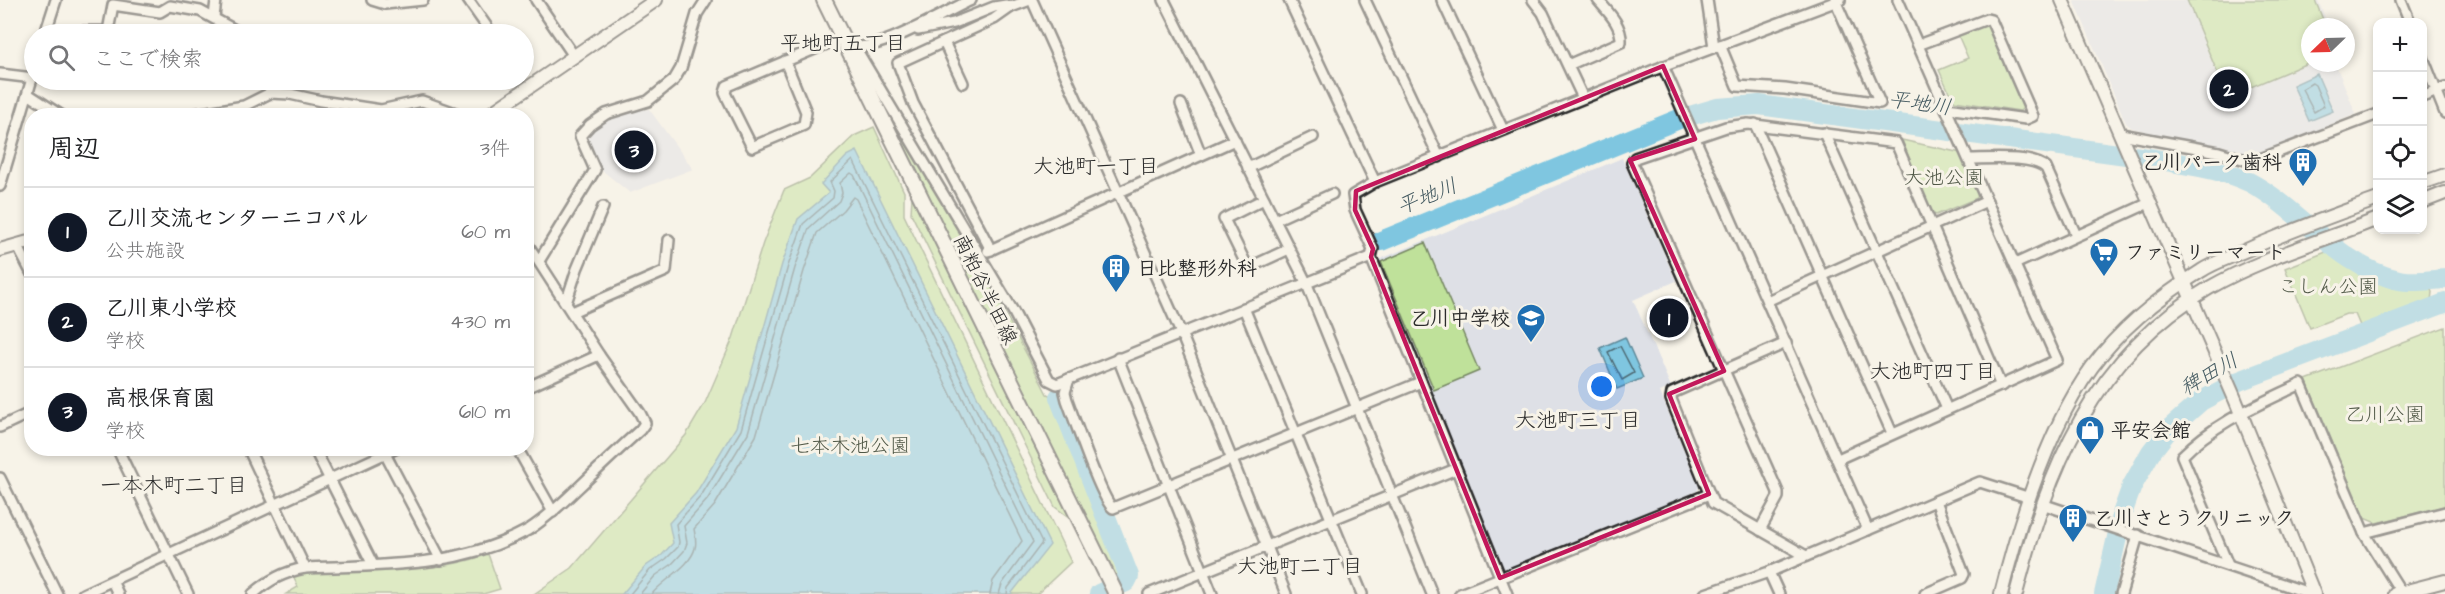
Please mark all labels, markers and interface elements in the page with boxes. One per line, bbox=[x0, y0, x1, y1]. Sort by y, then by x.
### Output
north arrow bbox=[2301, 18, 2355, 72]
map controls bbox=[2373, 18, 2427, 234]
button: + bbox=[2373, 18, 2427, 72]
search box bbox=[24, 24, 534, 90]
district label: 平地町五丁目 bbox=[780, 29, 906, 58]
icon: search bbox=[45, 41, 78, 74]
text: ここで検索 bbox=[93, 44, 203, 75]
pin: 2 bbox=[2210, 66, 2248, 112]
button: − bbox=[2373, 72, 2427, 126]
water label: 平地川 bbox=[1887, 85, 1953, 122]
button: locate bbox=[2373, 126, 2427, 180]
pin: 3 bbox=[614, 128, 654, 172]
text: 周辺 bbox=[48, 131, 100, 167]
text: 3件 bbox=[480, 135, 510, 163]
building icon: 乙川パーク歯科 bbox=[2287, 146, 2319, 188]
place label: 乙川パーク歯科 bbox=[2142, 149, 2282, 177]
district label: 大池町一丁目 bbox=[1033, 152, 1159, 181]
park label: 大池公園 bbox=[1904, 164, 1984, 192]
water label: 平地川 bbox=[1393, 171, 1462, 222]
button: layers bbox=[2373, 180, 2427, 234]
text: 乙川交流センターニコパル bbox=[105, 203, 369, 234]
text: 1 bbox=[66, 218, 69, 246]
text: 60 m bbox=[461, 218, 510, 246]
street label: 南粕谷半田線 bbox=[946, 229, 1024, 350]
supermarket icon: ファミリーマート bbox=[2088, 236, 2120, 278]
text: 公共施設 bbox=[105, 237, 185, 265]
place label: ファミリーマート bbox=[2125, 239, 2286, 267]
building icon: 日比整形外科 bbox=[1100, 252, 1132, 294]
place label: 日比整形外科 bbox=[1137, 255, 1257, 283]
park label: こしん公園 bbox=[2278, 273, 2378, 301]
text: 乙川東小学校 bbox=[105, 293, 237, 324]
pin: 1 bbox=[1650, 296, 1688, 340]
school or university icon: 乙川中学校 bbox=[1515, 302, 1547, 344]
place label: 乙川中学校 bbox=[1410, 305, 1510, 333]
text: 2 bbox=[62, 308, 73, 336]
text: 430 m bbox=[450, 308, 510, 336]
text: 学校 bbox=[105, 327, 145, 355]
water label: 稗田川 bbox=[2175, 346, 2244, 403]
district label: 大池町四丁目 bbox=[1870, 357, 1996, 386]
your location bbox=[1587, 372, 1616, 401]
text: 高根保育園 bbox=[105, 383, 215, 414]
text: 3 bbox=[62, 398, 73, 426]
text: 610 m bbox=[459, 398, 510, 426]
park label: 乙川公園 bbox=[2345, 401, 2425, 429]
district label: 大池町三丁目 bbox=[1515, 406, 1641, 435]
shop icon: 平安会館 bbox=[2074, 414, 2106, 456]
text: 学校 bbox=[105, 417, 145, 445]
place label: 平安会館 bbox=[2111, 417, 2191, 445]
park label: 七本木池公園 bbox=[790, 432, 910, 460]
district label: 一本木町二丁目 bbox=[101, 471, 248, 500]
building icon: 乙川さとうクリニック bbox=[2057, 502, 2089, 544]
place label: 乙川さとうクリニック bbox=[2094, 505, 2294, 533]
district label: 大池町二丁目 bbox=[1237, 552, 1363, 581]

